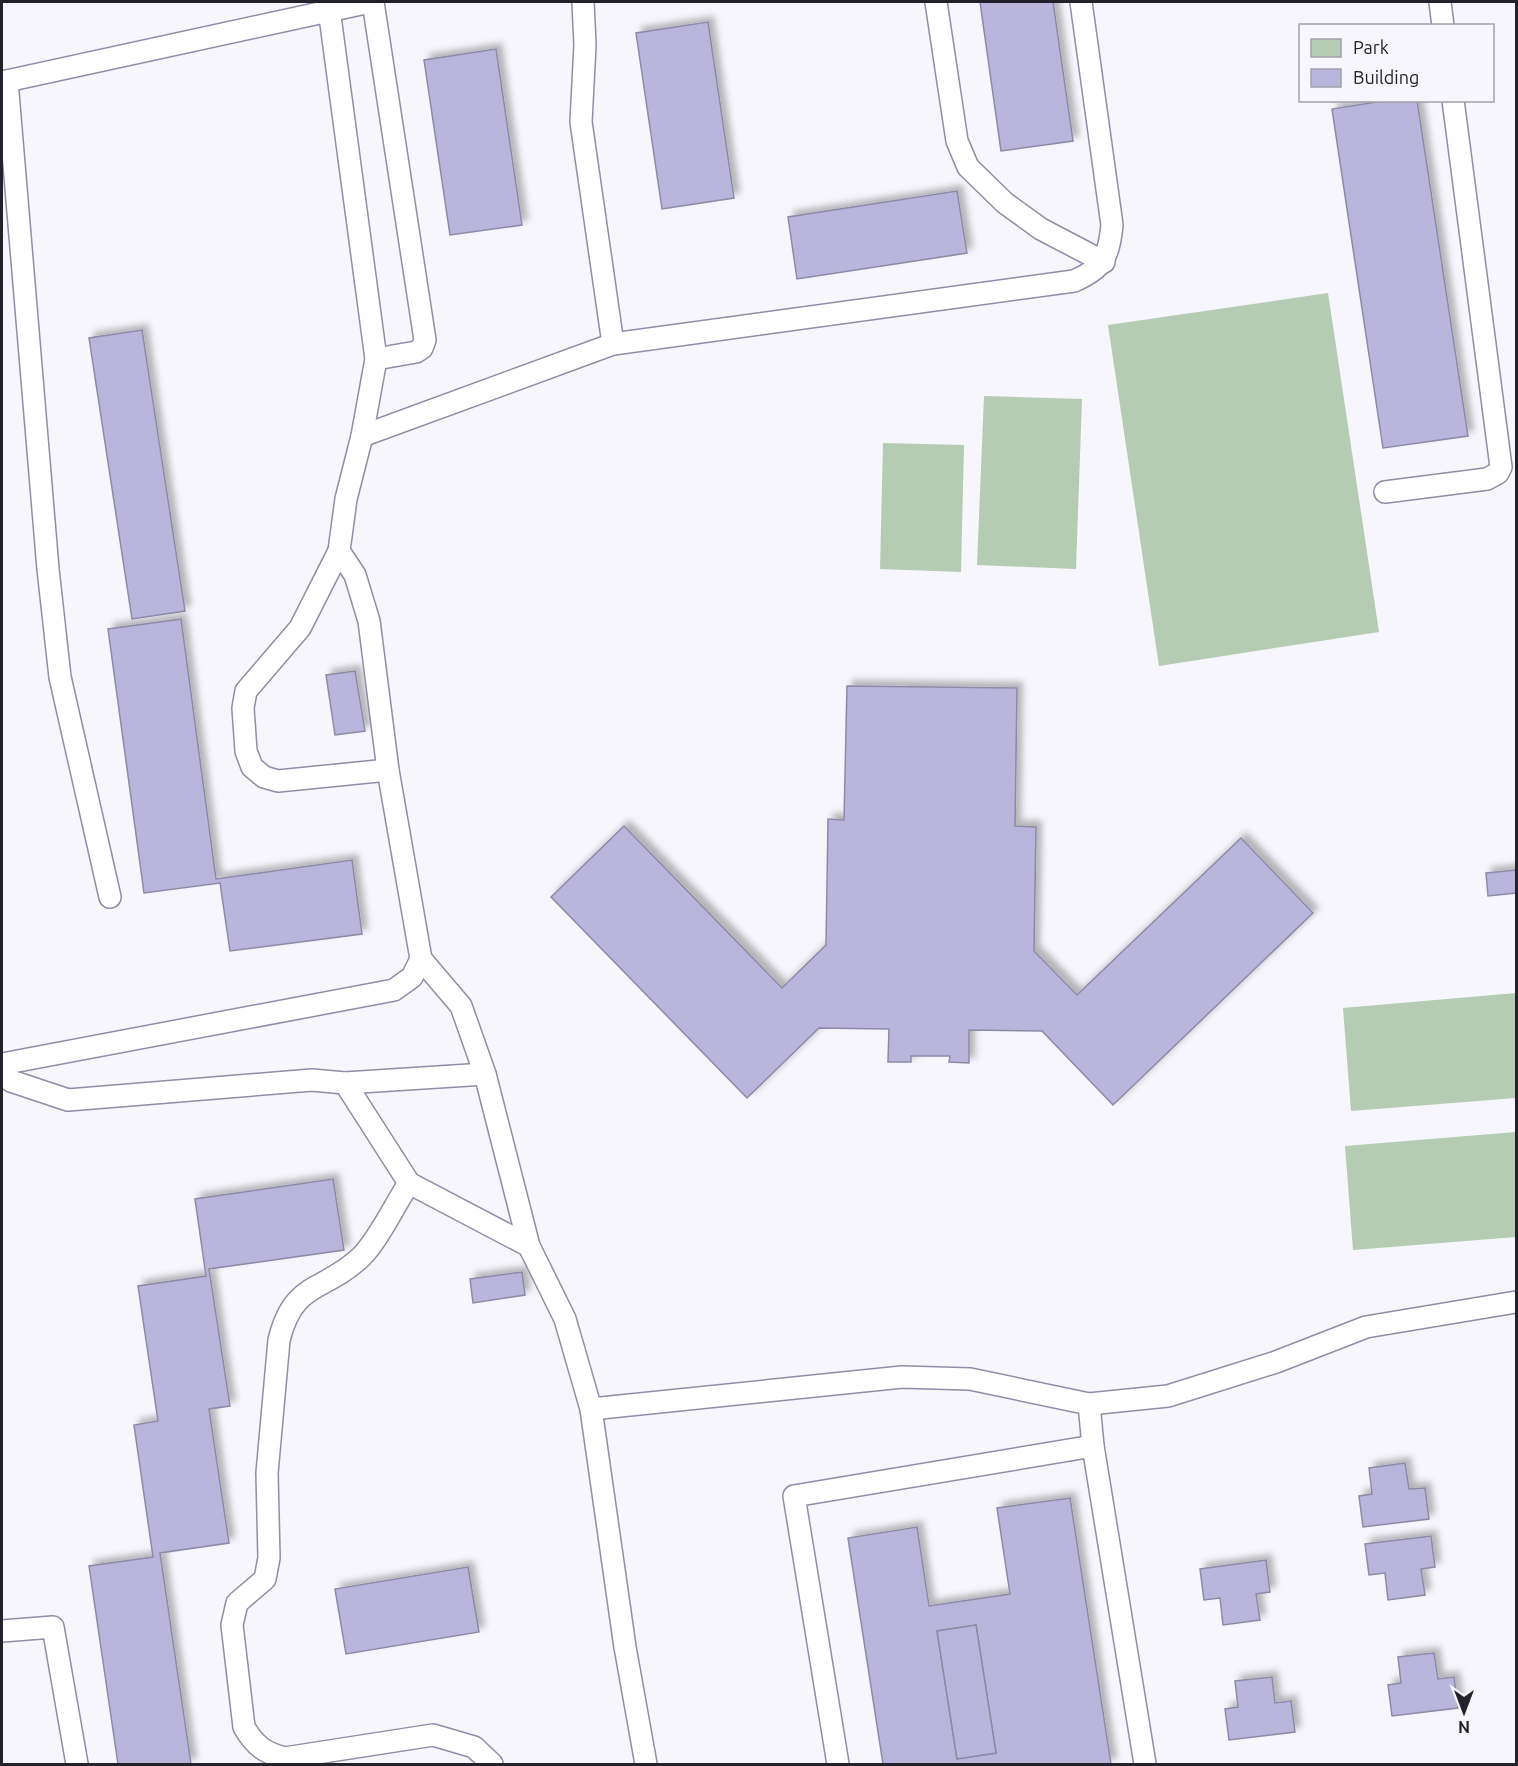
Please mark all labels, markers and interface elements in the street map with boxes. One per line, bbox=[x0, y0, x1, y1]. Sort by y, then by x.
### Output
legend bbox=[1299, 24, 1494, 102]
text: Park bbox=[1353, 37, 1389, 57]
text: Building bbox=[1353, 67, 1419, 87]
north arrow bbox=[1434, 1682, 1494, 1742]
text: N bbox=[1458, 1718, 1470, 1736]

